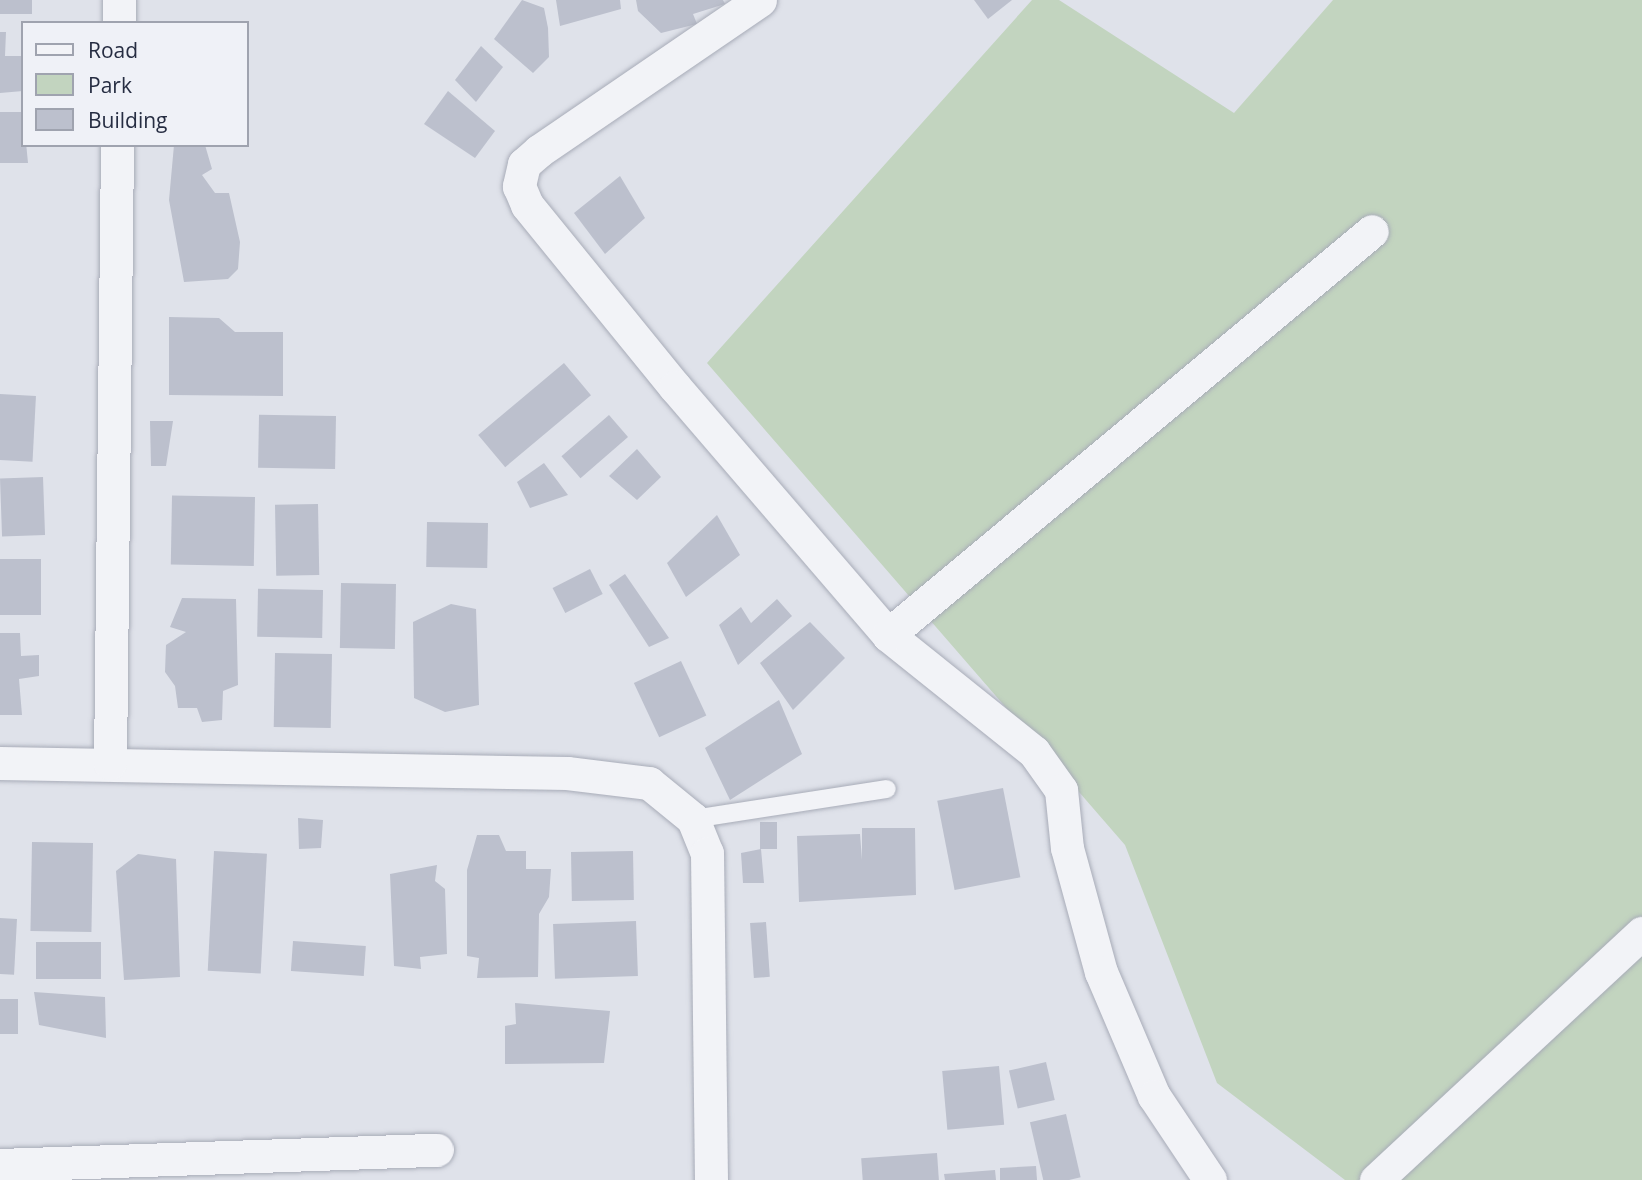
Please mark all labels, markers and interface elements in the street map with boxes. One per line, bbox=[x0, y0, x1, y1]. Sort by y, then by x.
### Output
legend bbox=[21, 21, 248, 147]
text: Road bbox=[88, 36, 138, 64]
text: Park bbox=[88, 71, 132, 99]
text: Building bbox=[88, 106, 167, 134]

